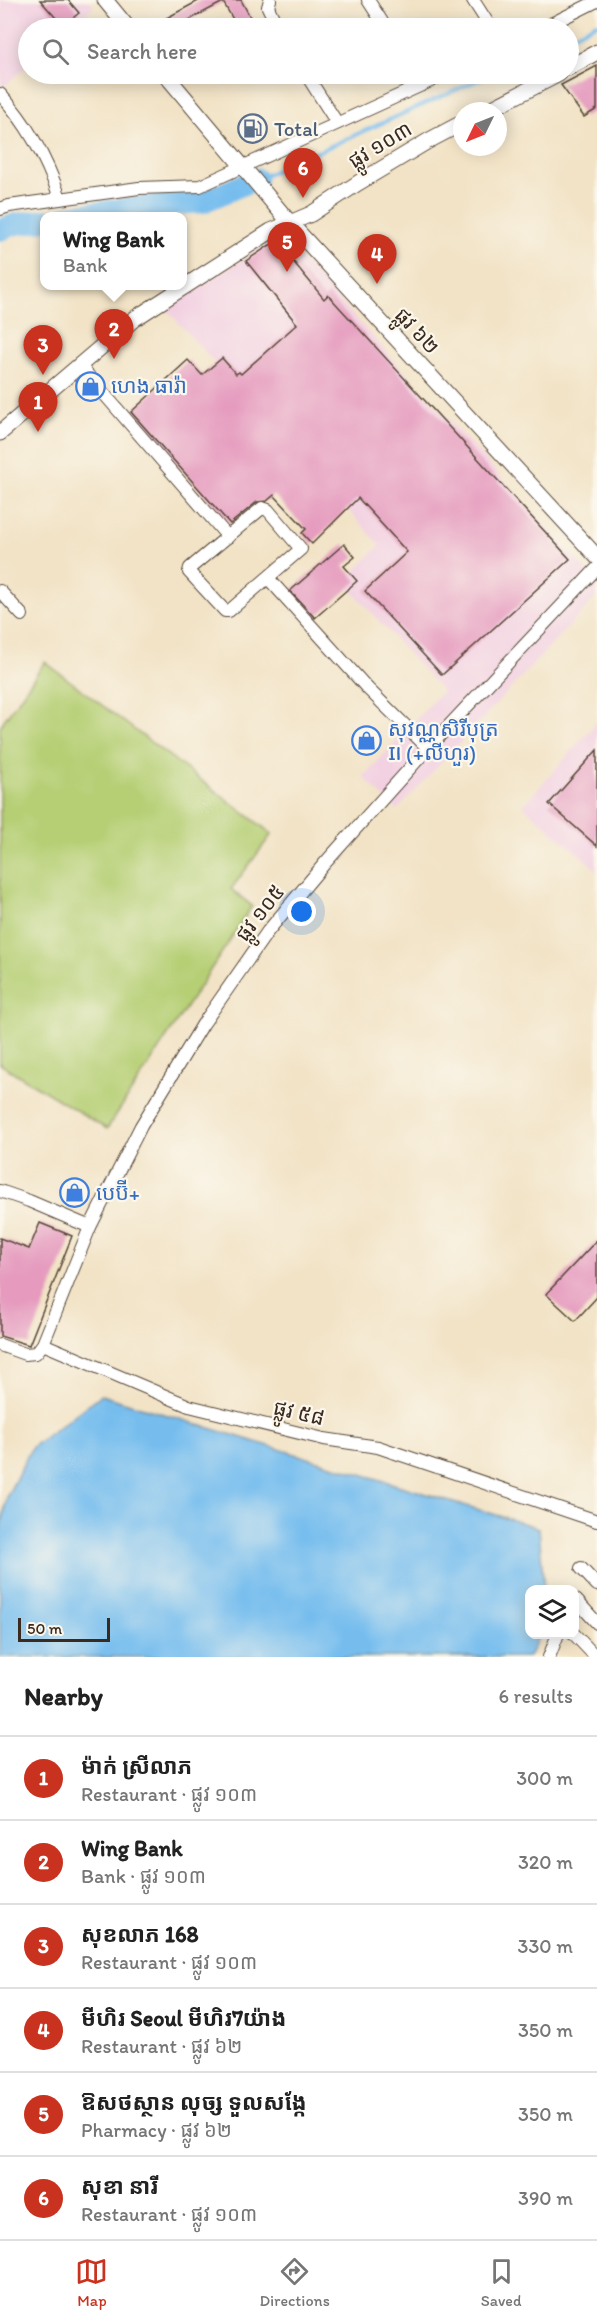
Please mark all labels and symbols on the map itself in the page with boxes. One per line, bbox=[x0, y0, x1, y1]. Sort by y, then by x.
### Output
north arrow bbox=[453, 102, 507, 156]
fuel station icon: Total bbox=[237, 113, 269, 145]
place label: Total bbox=[274, 116, 319, 141]
street label: ផ្លូវ ១០៣ bbox=[343, 116, 420, 179]
pin: 6 bbox=[284, 148, 322, 198]
pin: 5 bbox=[268, 222, 306, 272]
pin: 4 bbox=[358, 234, 397, 284]
street label: ផ្លូវ ៦២ bbox=[385, 302, 445, 364]
pin: 2 bbox=[94, 310, 134, 359]
pin: 3 bbox=[24, 326, 63, 375]
shop icon: ហេង ធារ៉ា bbox=[74, 370, 106, 402]
place label: ហេង ធារ៉ា bbox=[111, 373, 187, 398]
pin: 1 bbox=[18, 382, 57, 432]
place label: សុវណ្ណសិរីបុត្រ II (+លីហួរ) bbox=[388, 716, 499, 766]
shop icon: សុវណ្ណសិរីបុត្រ II (+លីហួរ) bbox=[351, 725, 383, 757]
street label: ផ្លូវ ១០៥ bbox=[230, 879, 295, 950]
your location bbox=[287, 897, 316, 926]
shop icon: បេប៊ី+ bbox=[59, 1177, 91, 1209]
place label: បេប៊ី+ bbox=[96, 1179, 140, 1205]
street label: ផ្លូវ ៥៨ bbox=[270, 1395, 327, 1438]
scale bar bbox=[18, 1615, 110, 1642]

